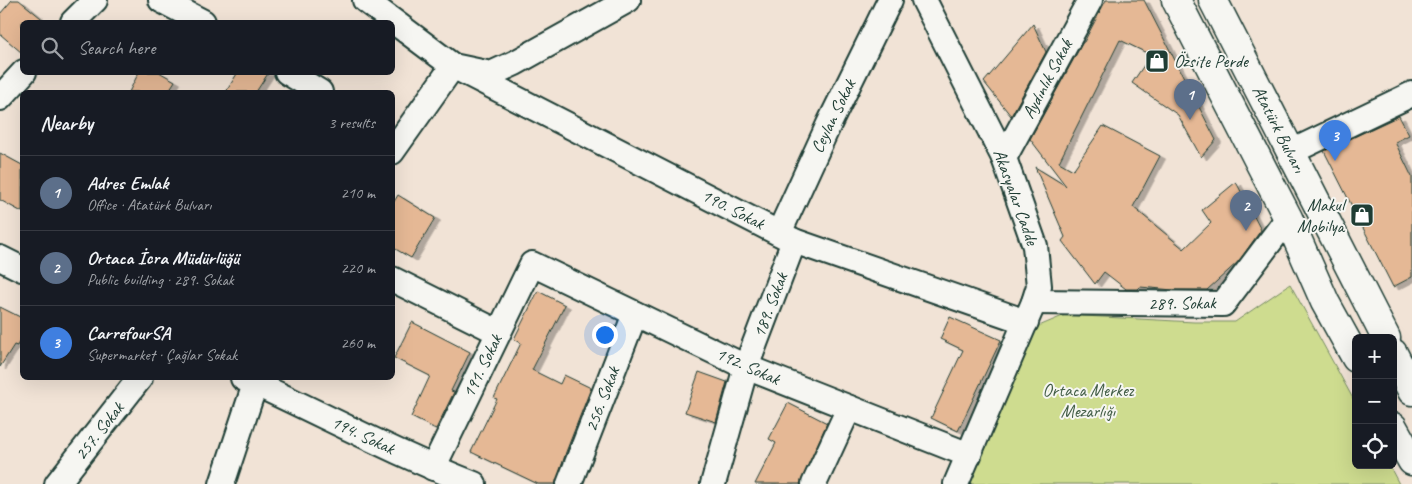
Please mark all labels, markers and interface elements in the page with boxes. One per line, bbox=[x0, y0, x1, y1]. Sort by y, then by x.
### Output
search box bbox=[20, 20, 395, 75]
icon: search bbox=[38, 34, 66, 62]
street label: Aydınlık Sokak bbox=[1017, 35, 1078, 122]
text: Search here bbox=[78, 36, 155, 60]
shop icon: Özsite Perde bbox=[1144, 48, 1170, 74]
place label: Özsite Perde bbox=[1174, 50, 1249, 72]
street label: Ceylan Sokak bbox=[806, 74, 861, 156]
pin: 1 bbox=[1174, 79, 1206, 120]
street label: Atatürk Bulvarı bbox=[1248, 82, 1311, 177]
text: Nearby bbox=[40, 110, 93, 136]
text: 3 results bbox=[328, 113, 375, 133]
pin: 3 bbox=[1319, 120, 1351, 161]
street label: Akasyalar Cadde bbox=[988, 146, 1044, 249]
text: Adres Emlak bbox=[87, 171, 168, 195]
text: 1 bbox=[52, 183, 60, 203]
text: 210 m bbox=[341, 183, 375, 203]
street label: 190. Sokak bbox=[698, 184, 769, 235]
pin: 2 bbox=[1230, 190, 1262, 231]
place label: Makul Mobilya bbox=[1297, 194, 1347, 237]
text: Office · Atatürk Bulvarı bbox=[87, 195, 211, 215]
shop icon: Makul Mobilya bbox=[1349, 202, 1375, 228]
text: Ortaca İcra Müdürlüğü bbox=[87, 246, 239, 270]
text: 2 bbox=[52, 258, 60, 278]
text: 220 m bbox=[341, 258, 375, 278]
street label: 189. Sokak bbox=[748, 268, 793, 340]
text: Public building · 289. Sokak bbox=[87, 270, 234, 290]
street label: 289. Sokak bbox=[1148, 291, 1217, 315]
text: CarrefourSA bbox=[87, 321, 170, 345]
your location bbox=[592, 322, 618, 348]
street label: 191. Sokak bbox=[457, 330, 507, 401]
text: 3 bbox=[52, 333, 60, 353]
text: 260 m bbox=[341, 333, 375, 353]
map controls bbox=[1352, 334, 1397, 469]
button: + bbox=[1352, 334, 1397, 379]
street label: 192. Sokak bbox=[713, 342, 785, 390]
text: Supermarket · Çağlar Sokak bbox=[87, 345, 237, 365]
street label: 256. Sokak bbox=[580, 362, 625, 434]
park label: Ortaca Merkez Mezarlığı bbox=[1043, 379, 1135, 422]
button: − bbox=[1352, 379, 1397, 424]
street label: 257. Sokak bbox=[70, 397, 129, 464]
street label: 194. Sokak bbox=[328, 411, 400, 460]
button: locate bbox=[1352, 424, 1397, 469]

